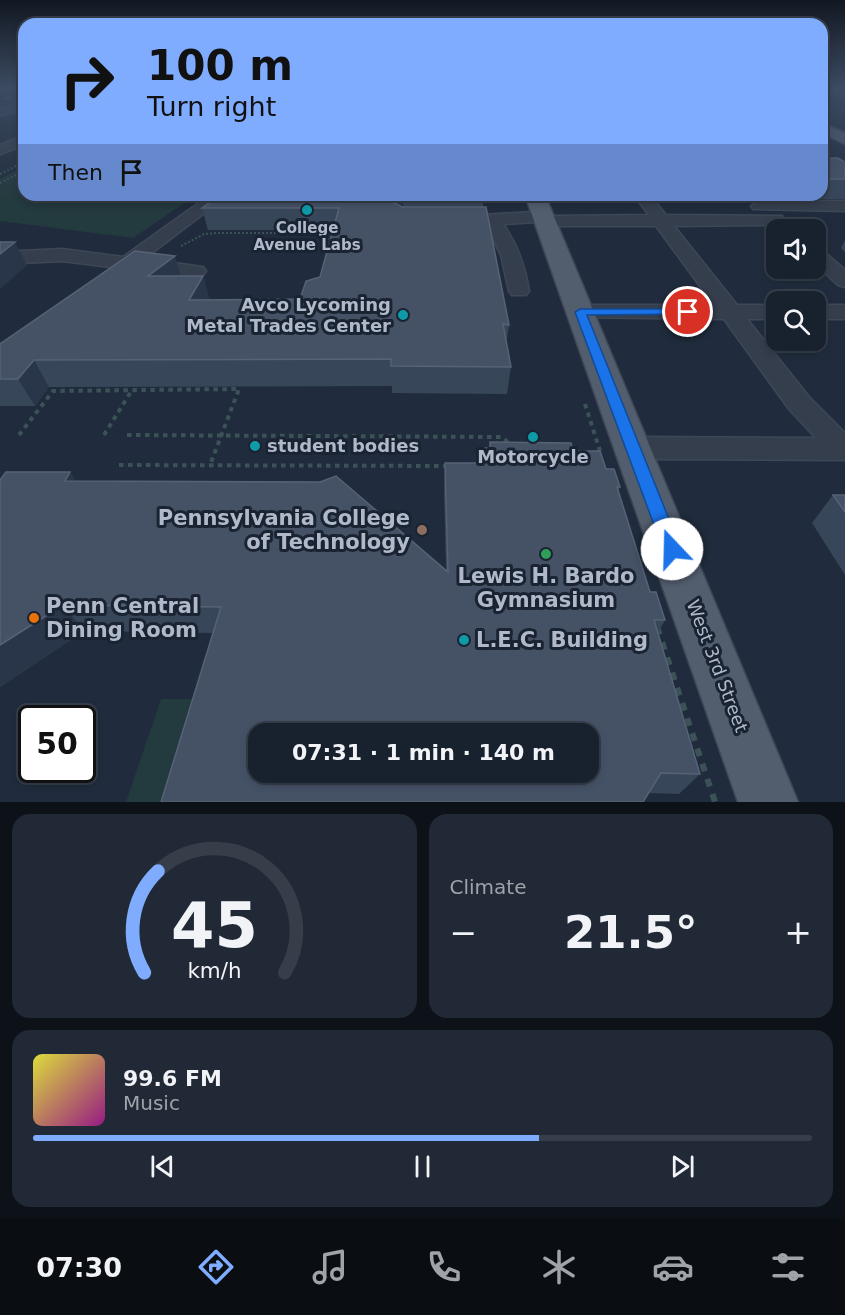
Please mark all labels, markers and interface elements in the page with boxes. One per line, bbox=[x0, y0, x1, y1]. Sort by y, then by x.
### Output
text: 100 m bbox=[147, 41, 293, 90]
icon: right bbox=[48, 42, 126, 120]
text: Turn right bbox=[147, 91, 276, 122]
icon: arrive bbox=[115, 156, 148, 189]
text: Then bbox=[48, 160, 103, 185]
marker: College Avenue Labs bbox=[300, 203, 314, 217]
place label: College Avenue Labs bbox=[253, 219, 361, 254]
map controls bbox=[766, 219, 826, 351]
button: sound bbox=[766, 219, 826, 279]
pin bbox=[662, 286, 713, 337]
button: search bbox=[766, 291, 826, 351]
place label: Avco Lycoming Metal Trades Center bbox=[186, 294, 391, 336]
icon: arrive bbox=[671, 295, 704, 328]
marker: Avco Lycoming Metal Trades Center bbox=[396, 308, 410, 322]
marker: Motorcycle bbox=[526, 430, 540, 444]
place label: student bodies bbox=[267, 435, 419, 456]
marker: student bodies bbox=[248, 439, 262, 453]
place label: Motorcycle bbox=[477, 446, 589, 467]
place label: Pennsylvania College of Technology bbox=[158, 506, 410, 554]
position arrow bbox=[640, 517, 704, 581]
marker: Pennsylvania College of Technology bbox=[415, 523, 429, 537]
marker: Lewis H. Bardo Gymnasium bbox=[539, 547, 553, 561]
place label: Lewis H. Bardo Gymnasium bbox=[458, 564, 634, 612]
place label: Penn Central Dining Room bbox=[46, 594, 199, 642]
street label: West 3rd Street bbox=[683, 597, 752, 735]
marker: Penn Central Dining Room bbox=[27, 611, 41, 625]
place label: L.E.C. Building bbox=[476, 628, 648, 652]
marker: L.E.C. Building bbox=[457, 633, 471, 647]
speed limit sign: 50 bbox=[18, 705, 96, 783]
text: 07:31 · 1 min · 140 m bbox=[292, 740, 555, 765]
text: Climate bbox=[450, 875, 526, 899]
text: 45 bbox=[171, 889, 258, 962]
text: 21.5° bbox=[564, 906, 698, 959]
text: − bbox=[450, 913, 477, 952]
text: + bbox=[784, 913, 812, 952]
text: km/h bbox=[187, 958, 241, 983]
text: 99.6 FM bbox=[123, 1066, 222, 1091]
text: Music bbox=[123, 1091, 180, 1115]
icon: previous bbox=[146, 1150, 179, 1183]
icon: pause bbox=[406, 1150, 439, 1183]
icon: next bbox=[666, 1150, 699, 1183]
icon: directions bbox=[195, 1246, 237, 1288]
icon: music bbox=[309, 1246, 351, 1288]
icon: phone bbox=[423, 1246, 465, 1288]
icon: climate bbox=[538, 1246, 580, 1288]
icon: car bbox=[652, 1246, 694, 1288]
icon: filters bbox=[767, 1246, 809, 1288]
text: 07:30 bbox=[36, 1252, 122, 1283]

